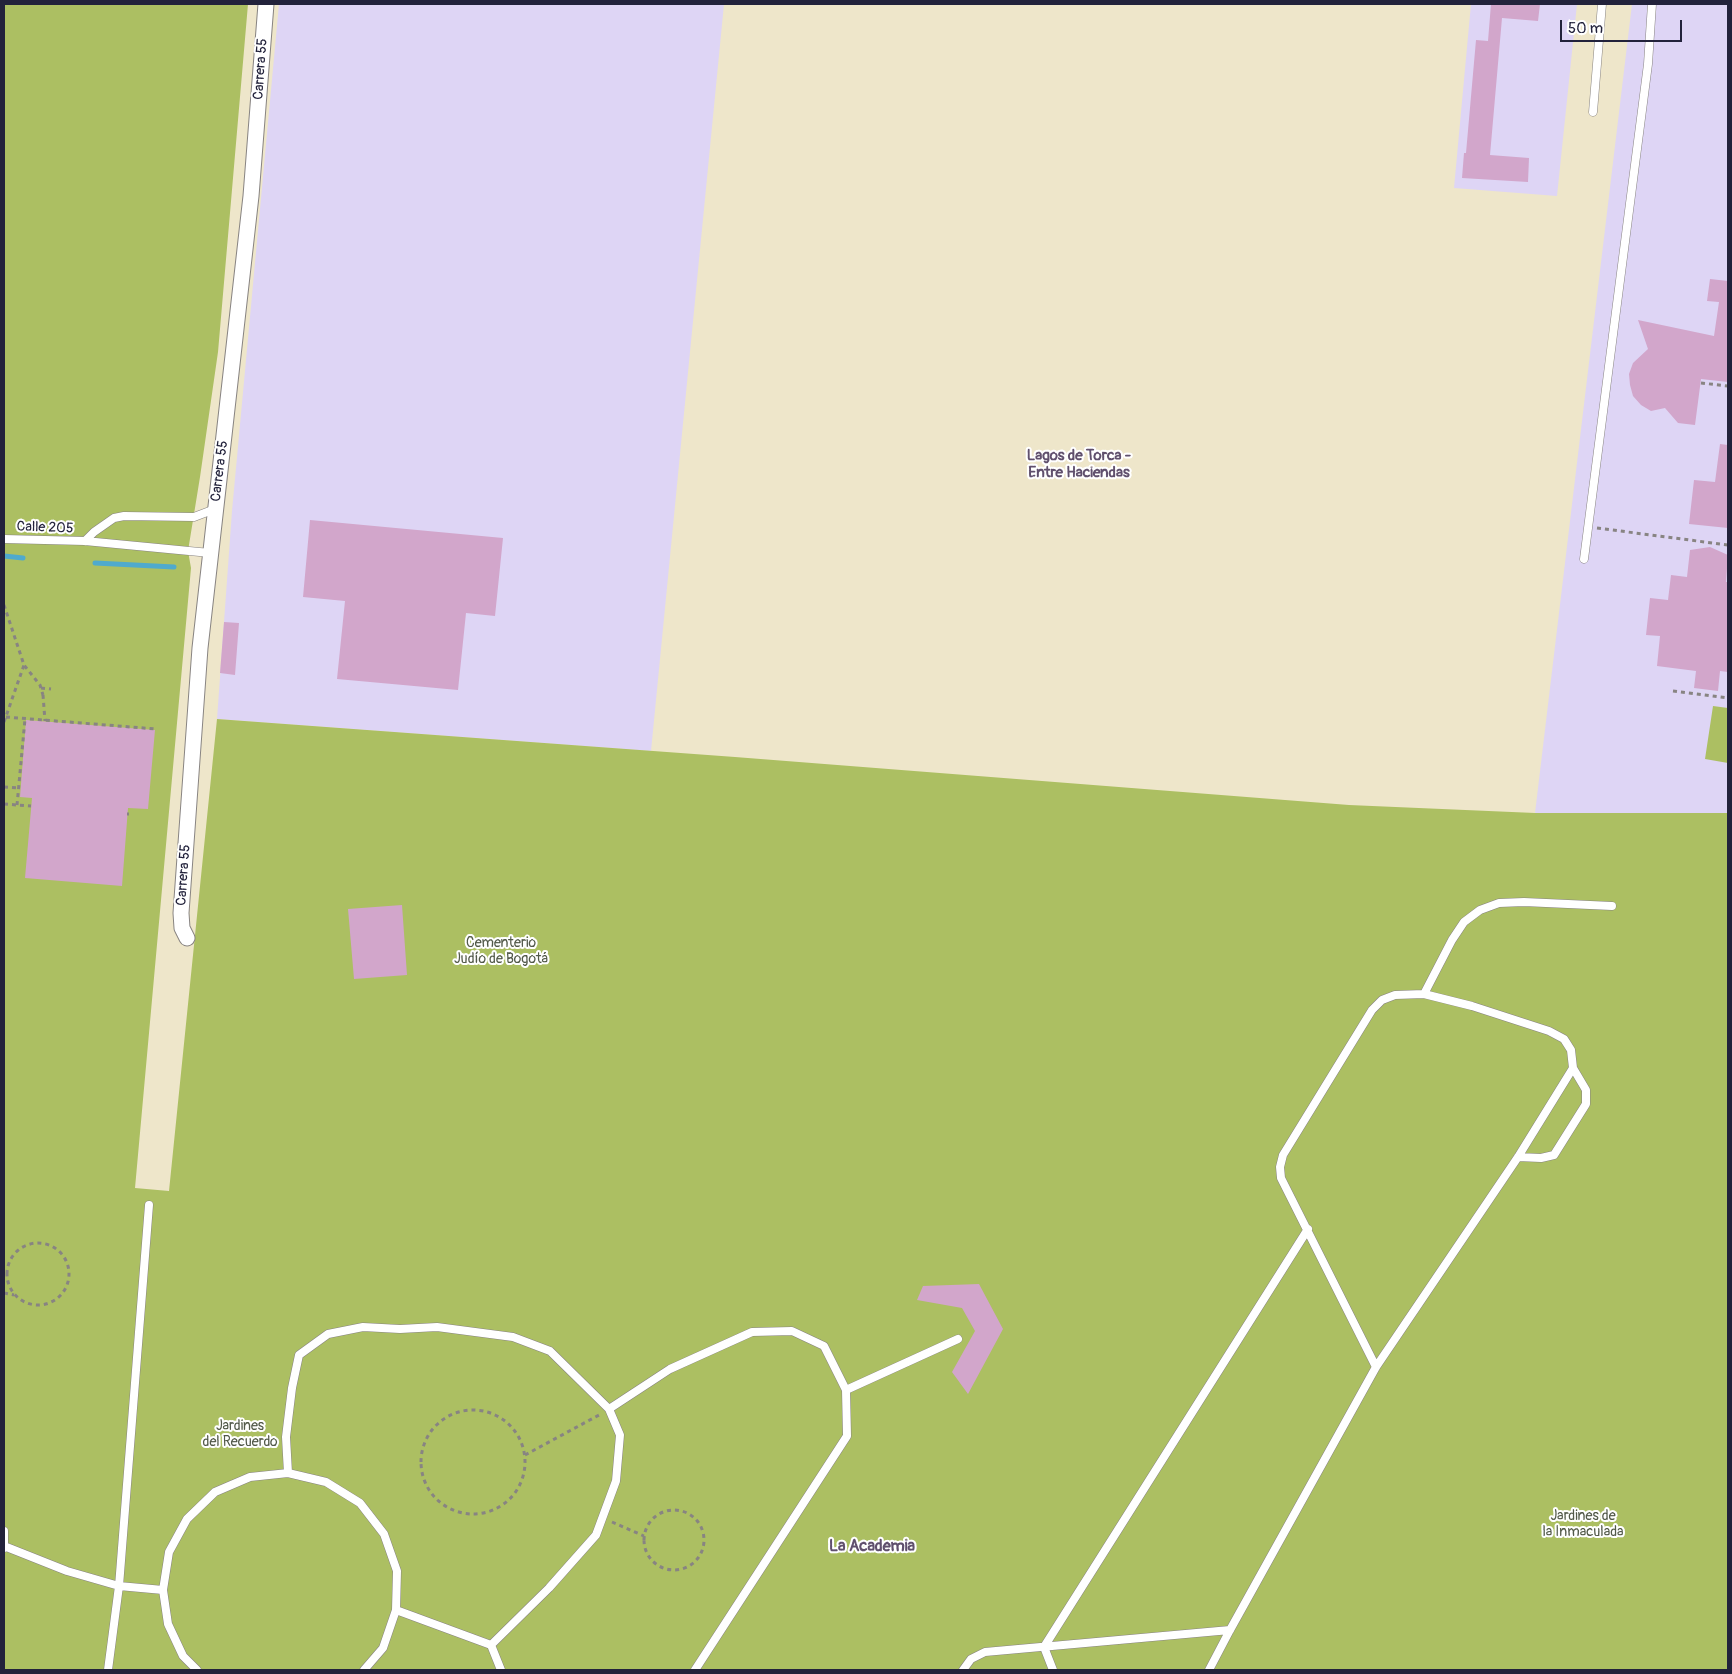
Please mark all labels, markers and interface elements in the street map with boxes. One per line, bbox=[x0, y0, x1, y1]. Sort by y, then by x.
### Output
scale bar bbox=[1562, 10, 1684, 42]
text: 50 m bbox=[1568, 19, 1603, 38]
street label: Carrera 55 bbox=[250, 38, 272, 100]
street label: Carrera 55 bbox=[208, 439, 232, 503]
district label: Lagos de Torca - Entre Haciendas bbox=[1027, 447, 1131, 482]
street label: Calle 205 bbox=[16, 519, 74, 537]
street label: Carrera 55 bbox=[173, 844, 195, 906]
park label: Cementerio Judío de Bogotá bbox=[454, 935, 548, 968]
park label: Jardines del Recuerdo bbox=[202, 1418, 278, 1450]
park label: Jardines de la Inmaculada bbox=[1542, 1508, 1624, 1540]
district label: La Academia bbox=[829, 1537, 915, 1557]

